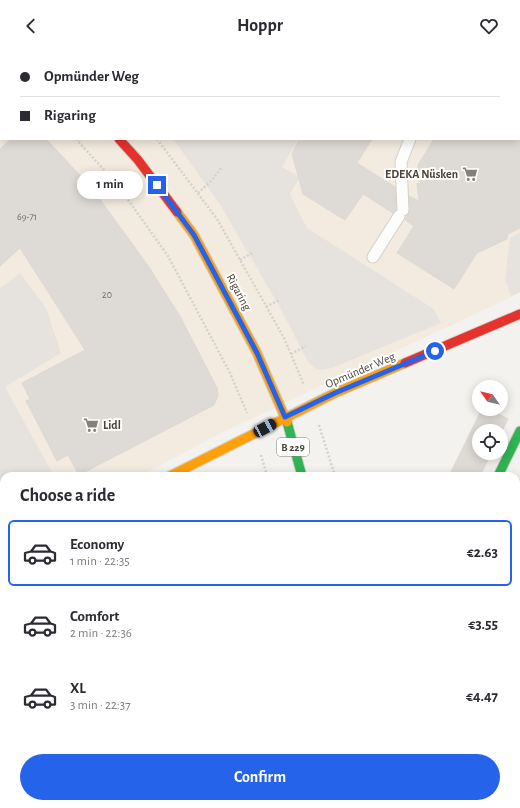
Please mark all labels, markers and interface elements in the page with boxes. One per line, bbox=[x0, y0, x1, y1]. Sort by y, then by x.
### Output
icon: back bbox=[20, 15, 42, 37]
icon: heart bbox=[478, 15, 500, 37]
text: Hoppr bbox=[237, 17, 283, 35]
text: Opmünder Weg bbox=[44, 69, 139, 84]
text: Rigaring bbox=[44, 108, 96, 123]
supermarket icon: EDEKA Nüsken bbox=[461, 165, 479, 183]
place label: EDEKA Nüsken bbox=[385, 168, 458, 180]
callout: 1 min bbox=[77, 171, 143, 199]
route end bbox=[148, 176, 166, 194]
text: 1 min bbox=[96, 178, 124, 191]
house number: 69-71 bbox=[17, 212, 37, 222]
street label: Rigaring bbox=[224, 272, 254, 312]
house number: 20 bbox=[102, 290, 112, 300]
route start bbox=[426, 342, 444, 360]
street label: Opmünder Weg bbox=[323, 350, 397, 390]
north arrow bbox=[472, 380, 508, 416]
map controls bbox=[472, 380, 508, 460]
supermarket icon: Lidl bbox=[82, 416, 100, 434]
car bbox=[252, 417, 278, 439]
place label: Lidl bbox=[103, 419, 121, 431]
button: locate bbox=[472, 424, 508, 460]
road number: B 229 bbox=[277, 438, 309, 456]
text: Choose a ride bbox=[20, 487, 115, 505]
icon: car bbox=[22, 535, 58, 571]
text: Economy bbox=[70, 537, 124, 552]
text: €2.63 bbox=[467, 545, 498, 560]
text: 1 min · 22:35 bbox=[70, 555, 130, 568]
icon: car bbox=[22, 607, 58, 643]
text: Comfort bbox=[70, 609, 119, 624]
text: €3.55 bbox=[468, 617, 498, 632]
text: 2 min · 22:36 bbox=[70, 627, 132, 640]
icon: car bbox=[22, 679, 58, 715]
text: XL bbox=[70, 681, 86, 696]
text: €4.47 bbox=[466, 689, 498, 704]
text: 3 min · 22:37 bbox=[70, 699, 131, 712]
button: Confirm bbox=[20, 754, 500, 800]

